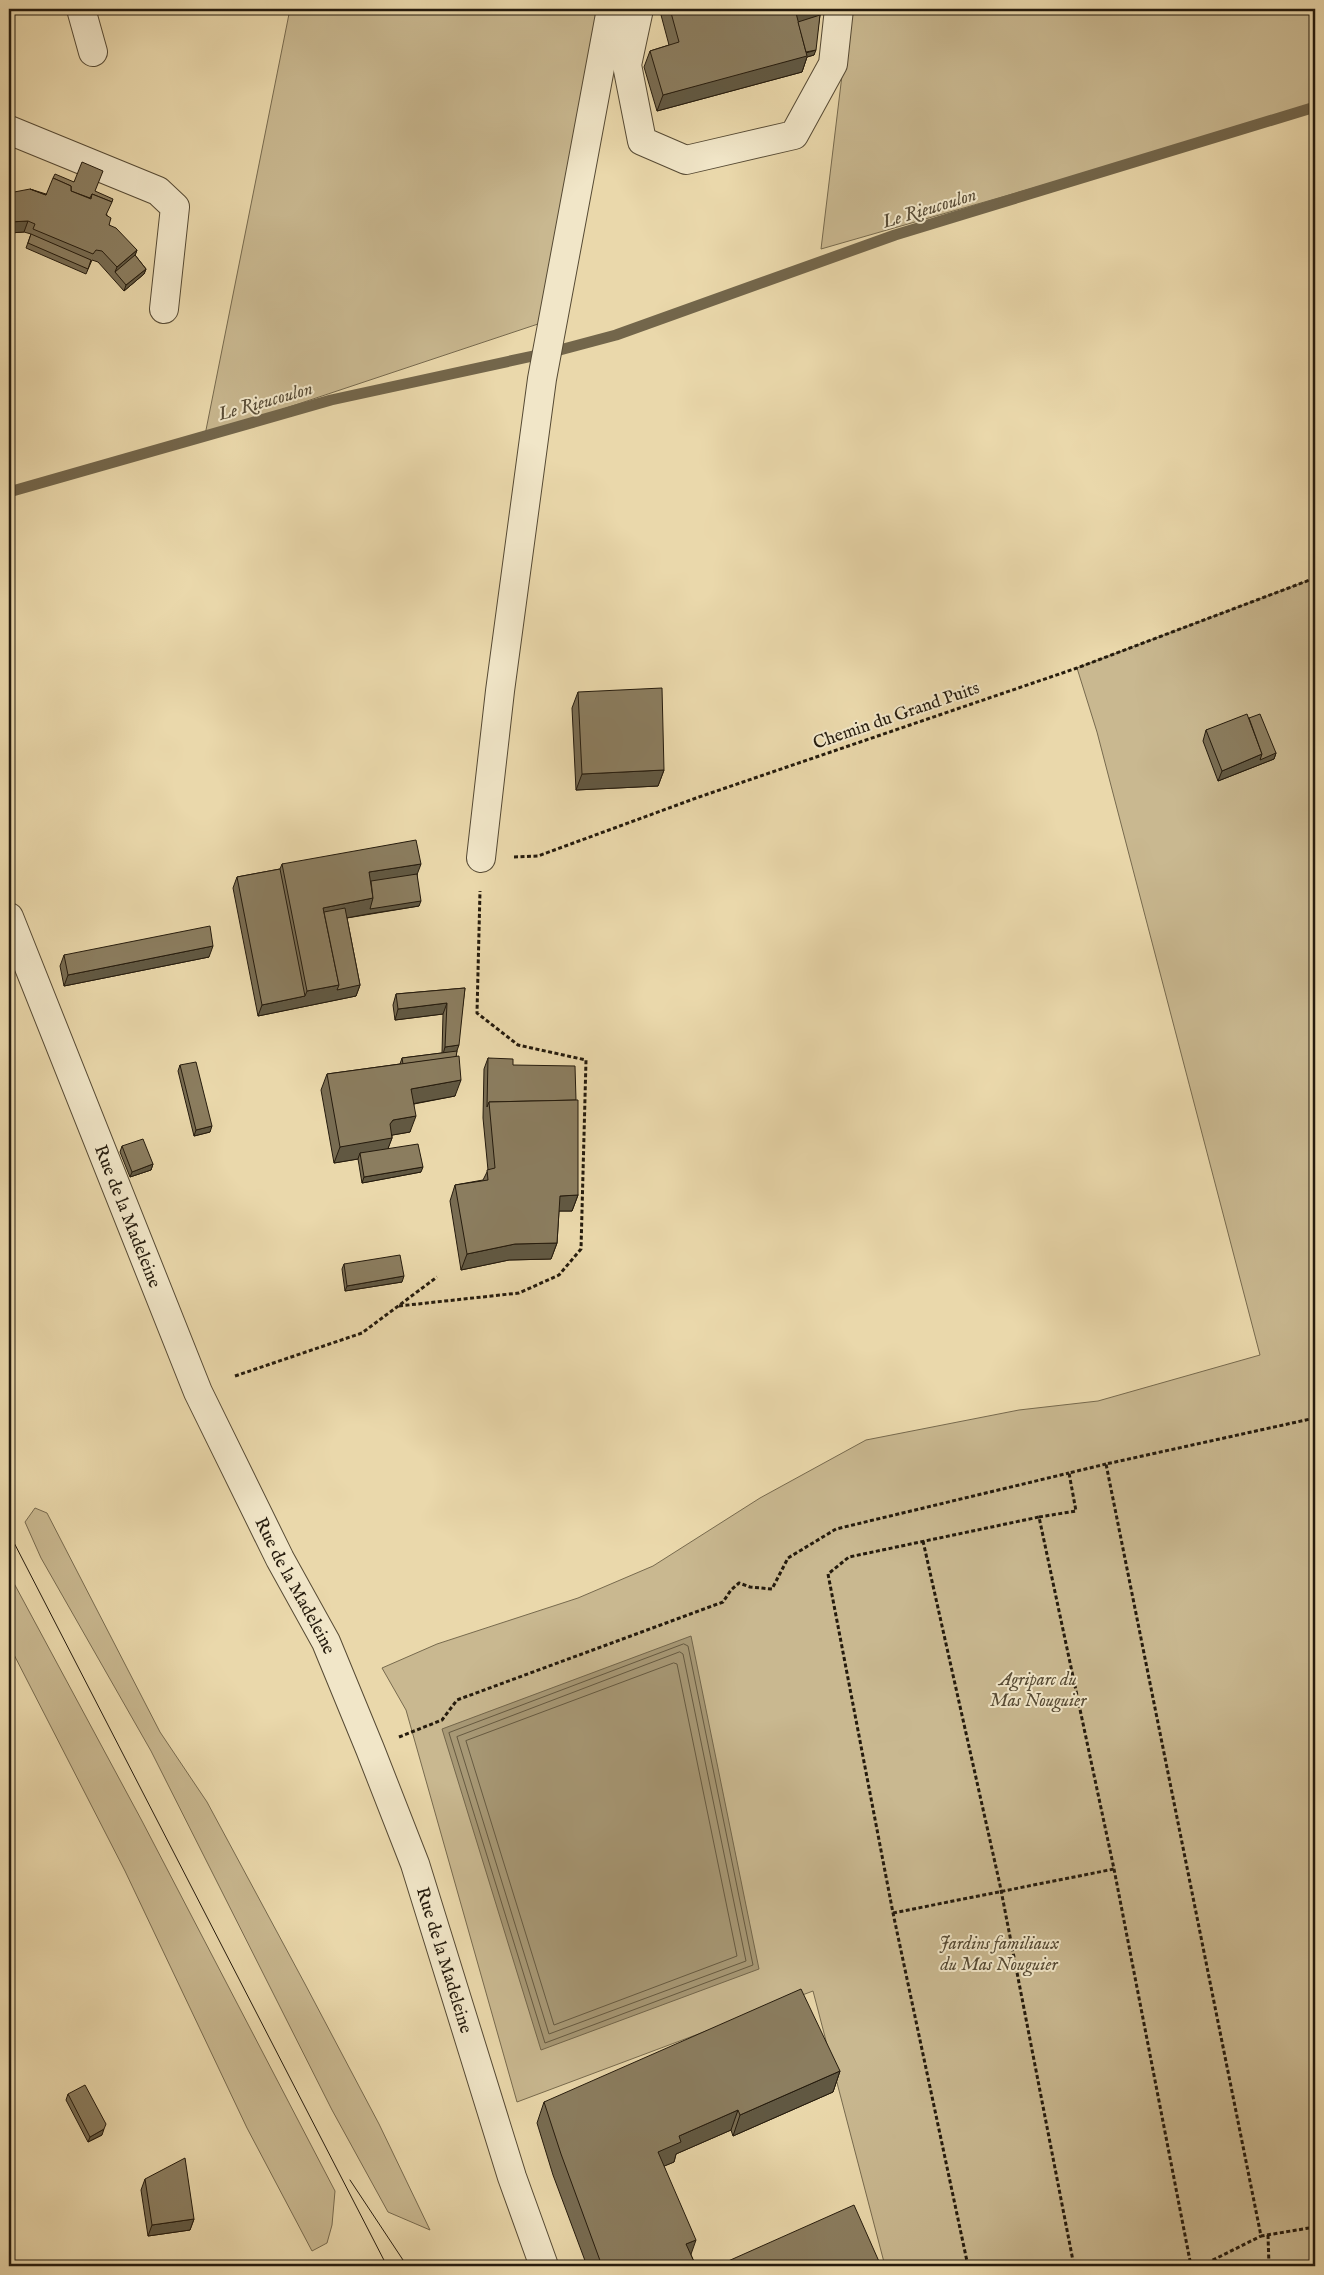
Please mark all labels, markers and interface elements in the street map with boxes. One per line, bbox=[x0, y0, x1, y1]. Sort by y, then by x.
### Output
water label: Le Rieucoulon bbox=[879, 183, 980, 235]
water label: Le Rieucoulon bbox=[214, 377, 316, 427]
street label: Chemin du Grand Puits bbox=[810, 677, 983, 756]
street label: Rue de la Madeleine bbox=[88, 1142, 165, 1292]
street label: Rue de la Madeleine bbox=[248, 1514, 340, 1658]
park label: Agriparc du Mas Nouguier bbox=[990, 1669, 1087, 1713]
street label: Rue de la Madeleine bbox=[410, 1885, 477, 2037]
park label: Jardins familiaux du Mas Nouguier bbox=[939, 1933, 1059, 1977]

